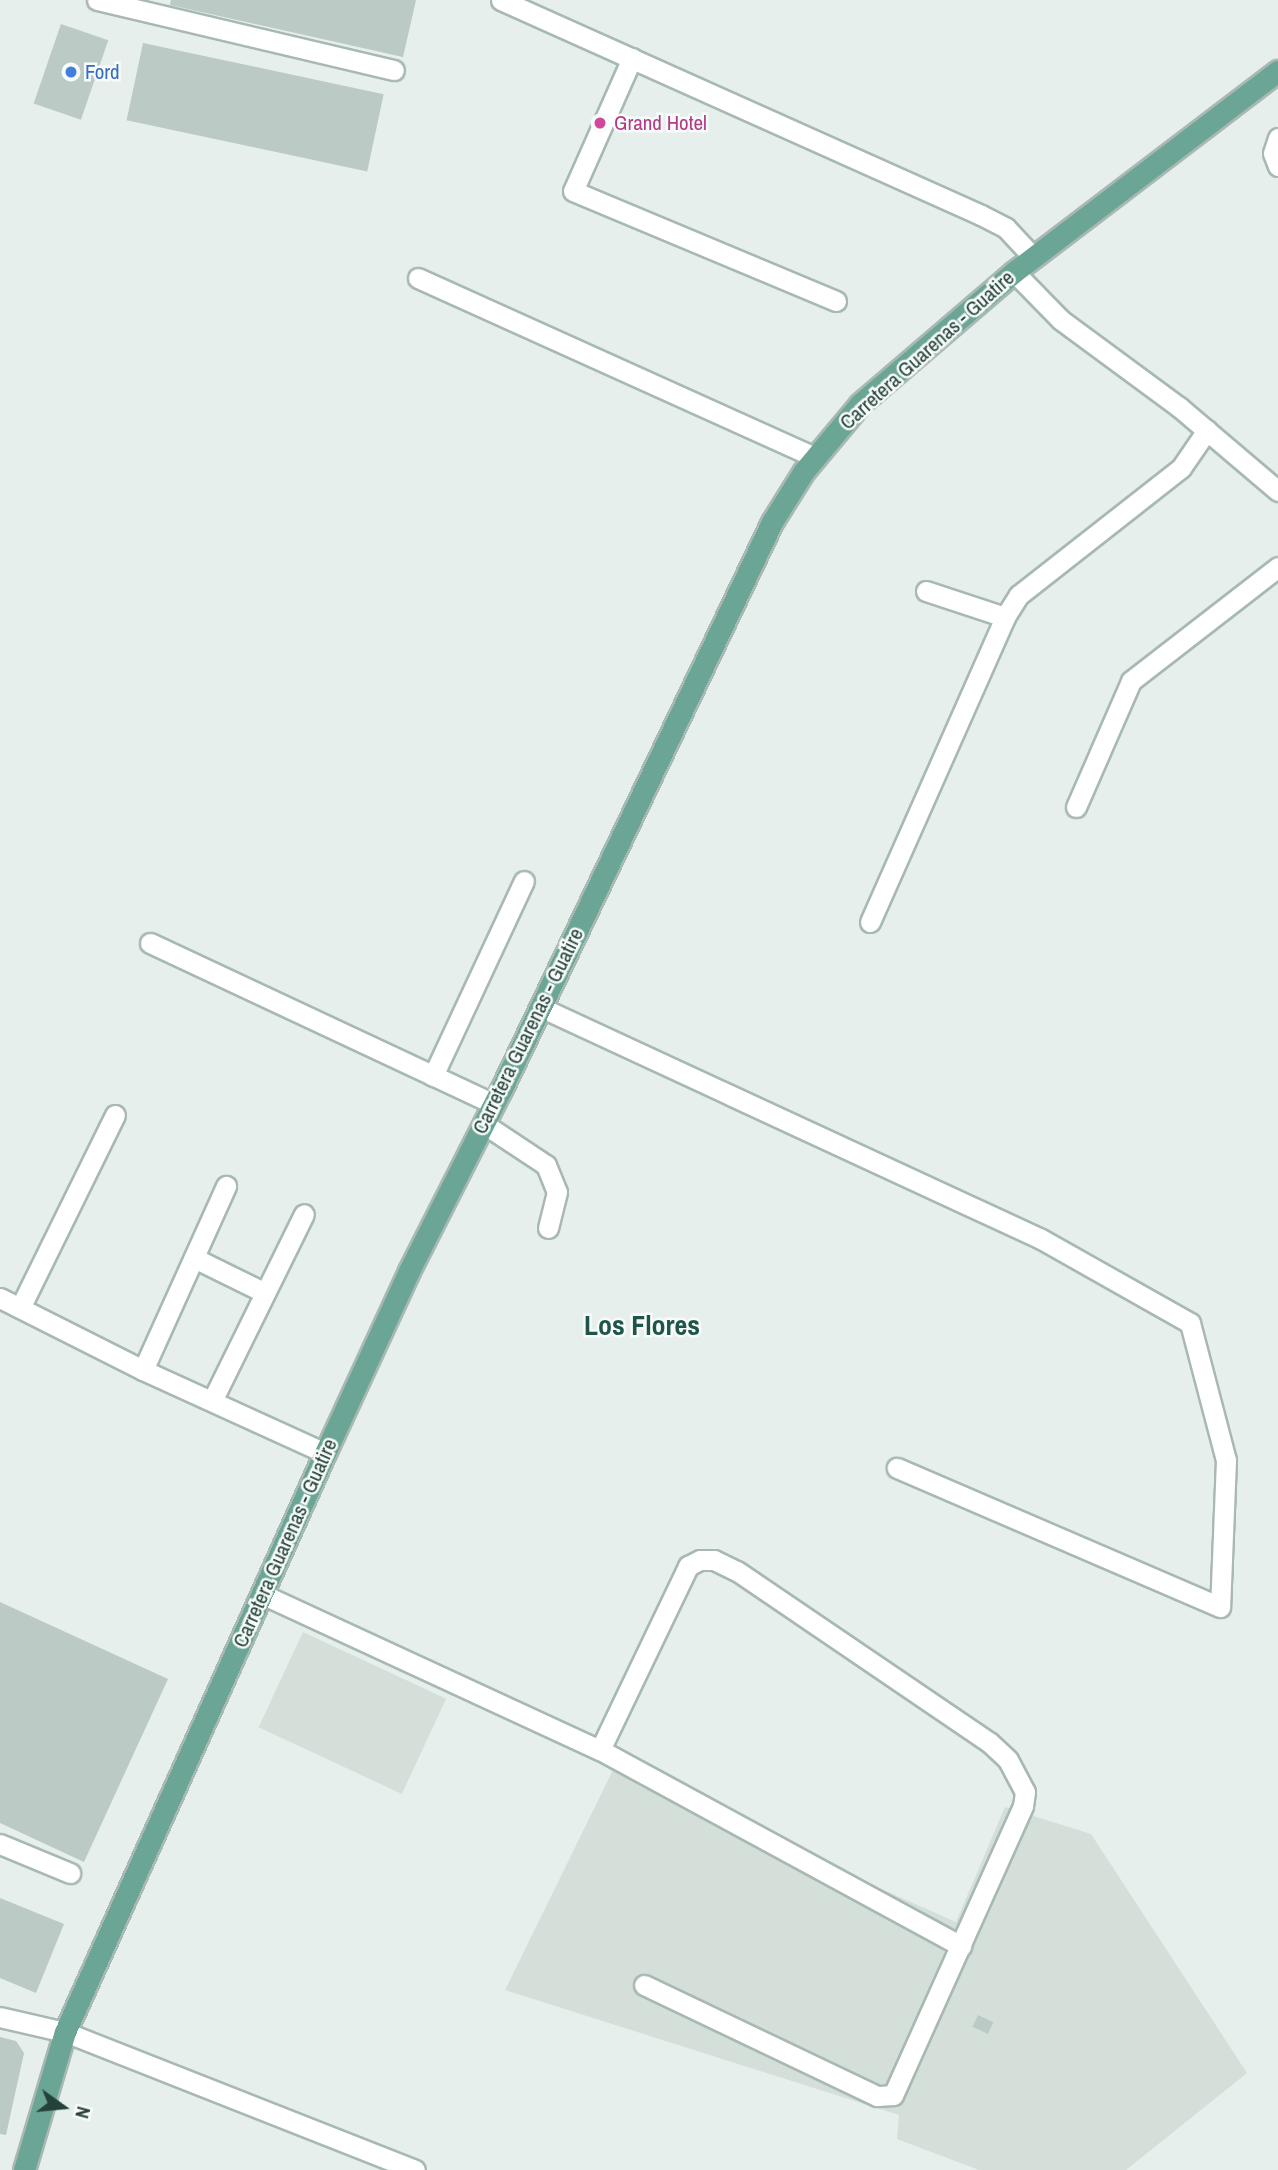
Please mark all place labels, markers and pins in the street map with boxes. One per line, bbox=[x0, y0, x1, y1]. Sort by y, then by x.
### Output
place label: Ford bbox=[85, 59, 120, 85]
marker: Ford bbox=[63, 64, 79, 80]
place label: Grand Hotel bbox=[614, 110, 707, 136]
marker: Grand Hotel bbox=[592, 115, 608, 131]

